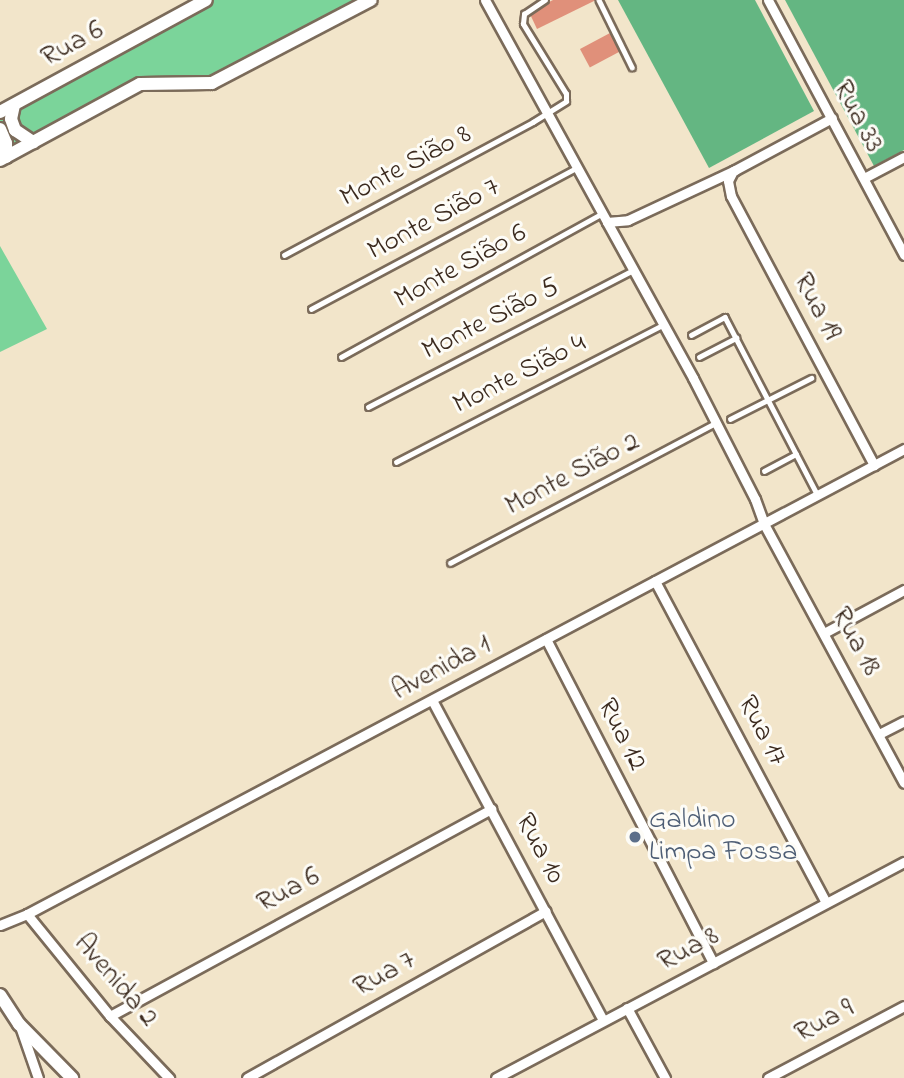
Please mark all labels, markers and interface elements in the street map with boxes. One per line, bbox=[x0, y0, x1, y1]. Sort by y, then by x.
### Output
street label: Rua 6 bbox=[36, 14, 110, 76]
street label: Rua 33 bbox=[824, 75, 890, 159]
street label: Monte Sião 8 bbox=[335, 118, 477, 216]
street label: Monte Sião 7 bbox=[362, 171, 506, 269]
street label: Monte Sião 6 bbox=[389, 217, 533, 317]
street label: Rua 19 bbox=[785, 268, 847, 346]
street label: Monte Sião 5 bbox=[417, 271, 565, 369]
street label: Monte Sião 4 bbox=[448, 327, 592, 423]
street label: Monte Sião 2 bbox=[500, 426, 646, 524]
street label: Rua 18 bbox=[823, 602, 887, 682]
street label: Avenida 1 bbox=[387, 629, 497, 709]
street label: Rua 17 bbox=[729, 690, 793, 772]
street label: Rua 12 bbox=[589, 693, 653, 777]
place label: Galdino Limpa Fossa bbox=[649, 804, 797, 870]
street label: Rua 10 bbox=[507, 808, 571, 890]
marker: Galdino Limpa Fossa bbox=[627, 829, 643, 845]
street label: Rua 6 bbox=[252, 861, 326, 921]
street label: Rua 8 bbox=[653, 920, 725, 980]
street label: Avenida 2 bbox=[66, 928, 164, 1034]
street label: Rua 7 bbox=[348, 945, 422, 1005]
street label: Rua 9 bbox=[790, 993, 860, 1051]

